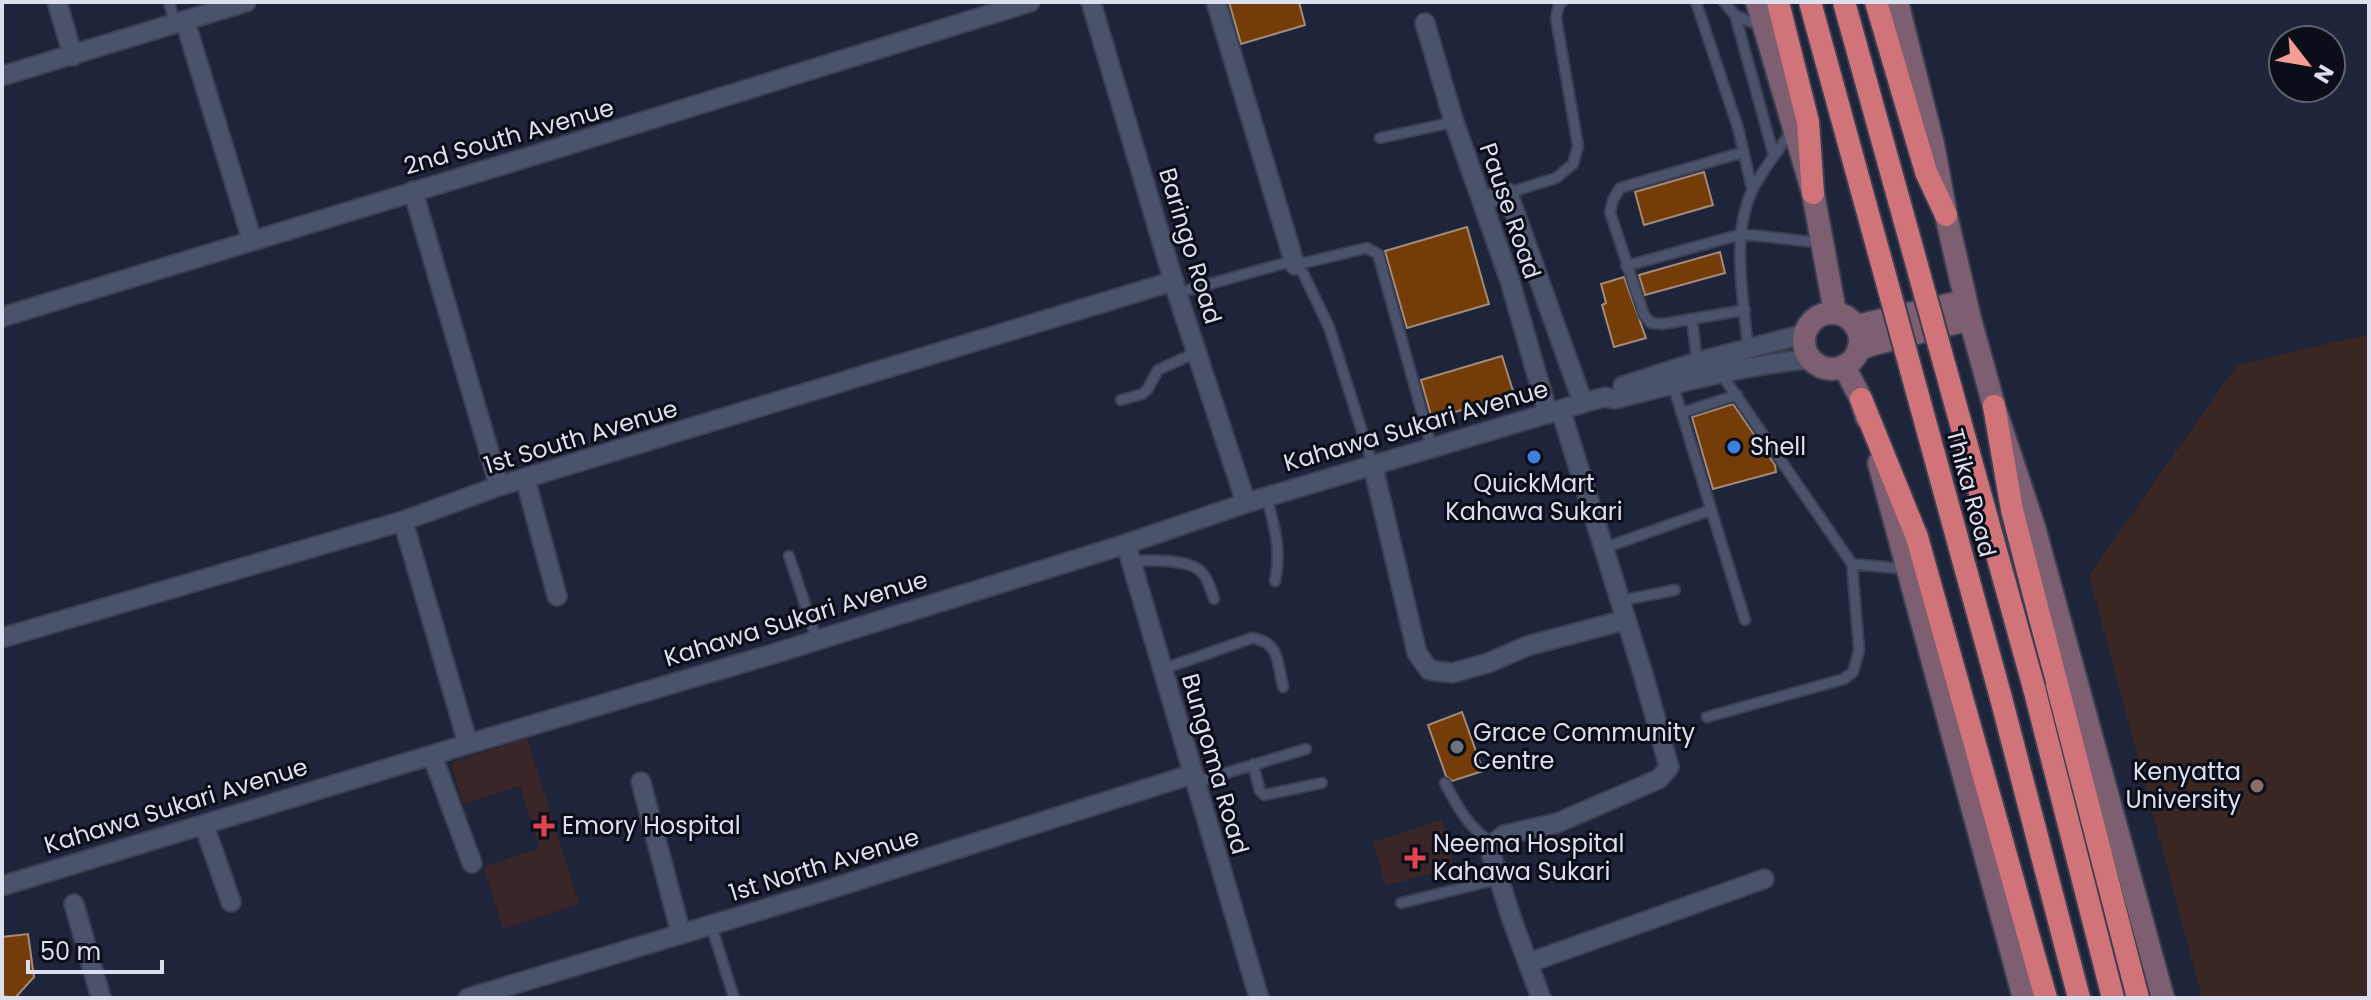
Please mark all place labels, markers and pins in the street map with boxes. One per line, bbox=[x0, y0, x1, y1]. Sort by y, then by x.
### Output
place label: Shell bbox=[1750, 430, 1806, 463]
marker: Shell bbox=[1725, 438, 1743, 456]
marker: QuickMart Kahawa Sukari bbox=[1525, 448, 1543, 466]
place label: QuickMart Kahawa Sukari bbox=[1445, 467, 1623, 528]
place label: Grace Community Centre bbox=[1473, 716, 1695, 777]
marker: Grace Community Centre bbox=[1448, 738, 1466, 756]
place label: Kenyatta University bbox=[2126, 755, 2241, 816]
marker: Kenyatta University bbox=[2248, 777, 2266, 795]
place label: Emory Hospital bbox=[562, 809, 741, 842]
marker: Emory Hospital bbox=[533, 815, 555, 837]
place label: Neema Hospital Kahawa Sukari bbox=[1433, 827, 1624, 888]
marker: Neema Hospital Kahawa Sukari bbox=[1404, 847, 1426, 869]

